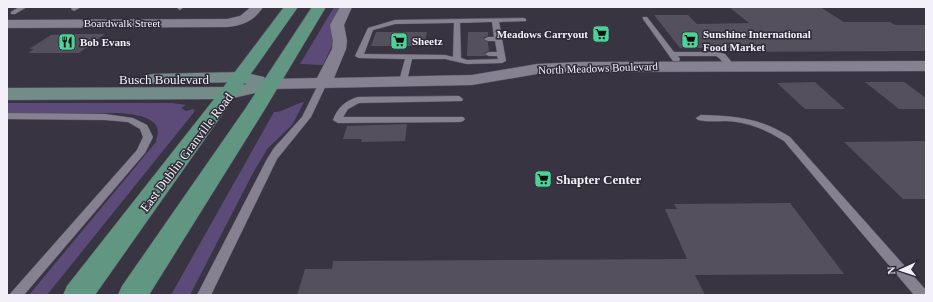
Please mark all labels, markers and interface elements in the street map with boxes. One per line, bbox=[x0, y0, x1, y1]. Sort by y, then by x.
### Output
street label: Boardwalk Street bbox=[84, 17, 160, 29]
supermarket icon: Meadows Carryout bbox=[591, 24, 611, 44]
place label: Meadows Carryout bbox=[497, 28, 588, 40]
place label: Sunshine International Food Market bbox=[703, 28, 811, 53]
supermarket icon: Sunshine International Food Market bbox=[680, 30, 700, 50]
supermarket icon: Sheetz bbox=[389, 31, 409, 51]
restaurant icon: Bob Evans bbox=[57, 32, 77, 52]
place label: Sheetz bbox=[412, 35, 443, 47]
place label: Bob Evans bbox=[80, 36, 131, 48]
street label: North Meadows Boulevard bbox=[538, 60, 659, 76]
street label: Busch Boulevard bbox=[119, 72, 209, 87]
street label: East Dublin Granville Road bbox=[137, 90, 236, 215]
supermarket icon: Shapter Center bbox=[533, 169, 553, 189]
place label: Shapter Center bbox=[556, 172, 642, 187]
north arrow bbox=[881, 250, 921, 290]
text: N bbox=[885, 266, 897, 275]

